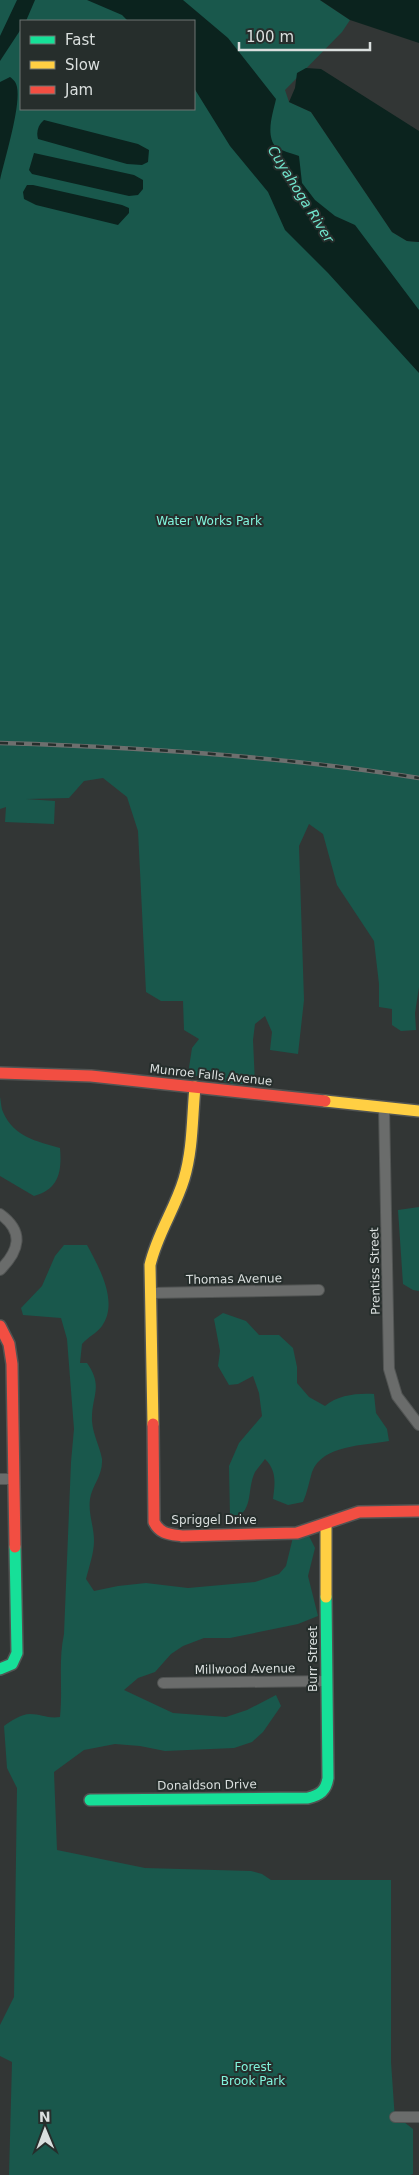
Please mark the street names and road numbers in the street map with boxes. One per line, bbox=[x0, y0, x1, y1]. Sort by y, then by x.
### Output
street label: Munroe Falls Avenue bbox=[149, 1062, 273, 1088]
street label: Prentiss Street bbox=[367, 1227, 383, 1315]
street label: Thomas Avenue bbox=[185, 1271, 282, 1287]
street label: Spriggel Drive bbox=[171, 1513, 257, 1527]
street label: Burr Street bbox=[306, 1626, 320, 1692]
street label: Millwood Avenue bbox=[194, 1661, 296, 1677]
street label: Donaldson Drive bbox=[157, 1777, 257, 1793]

